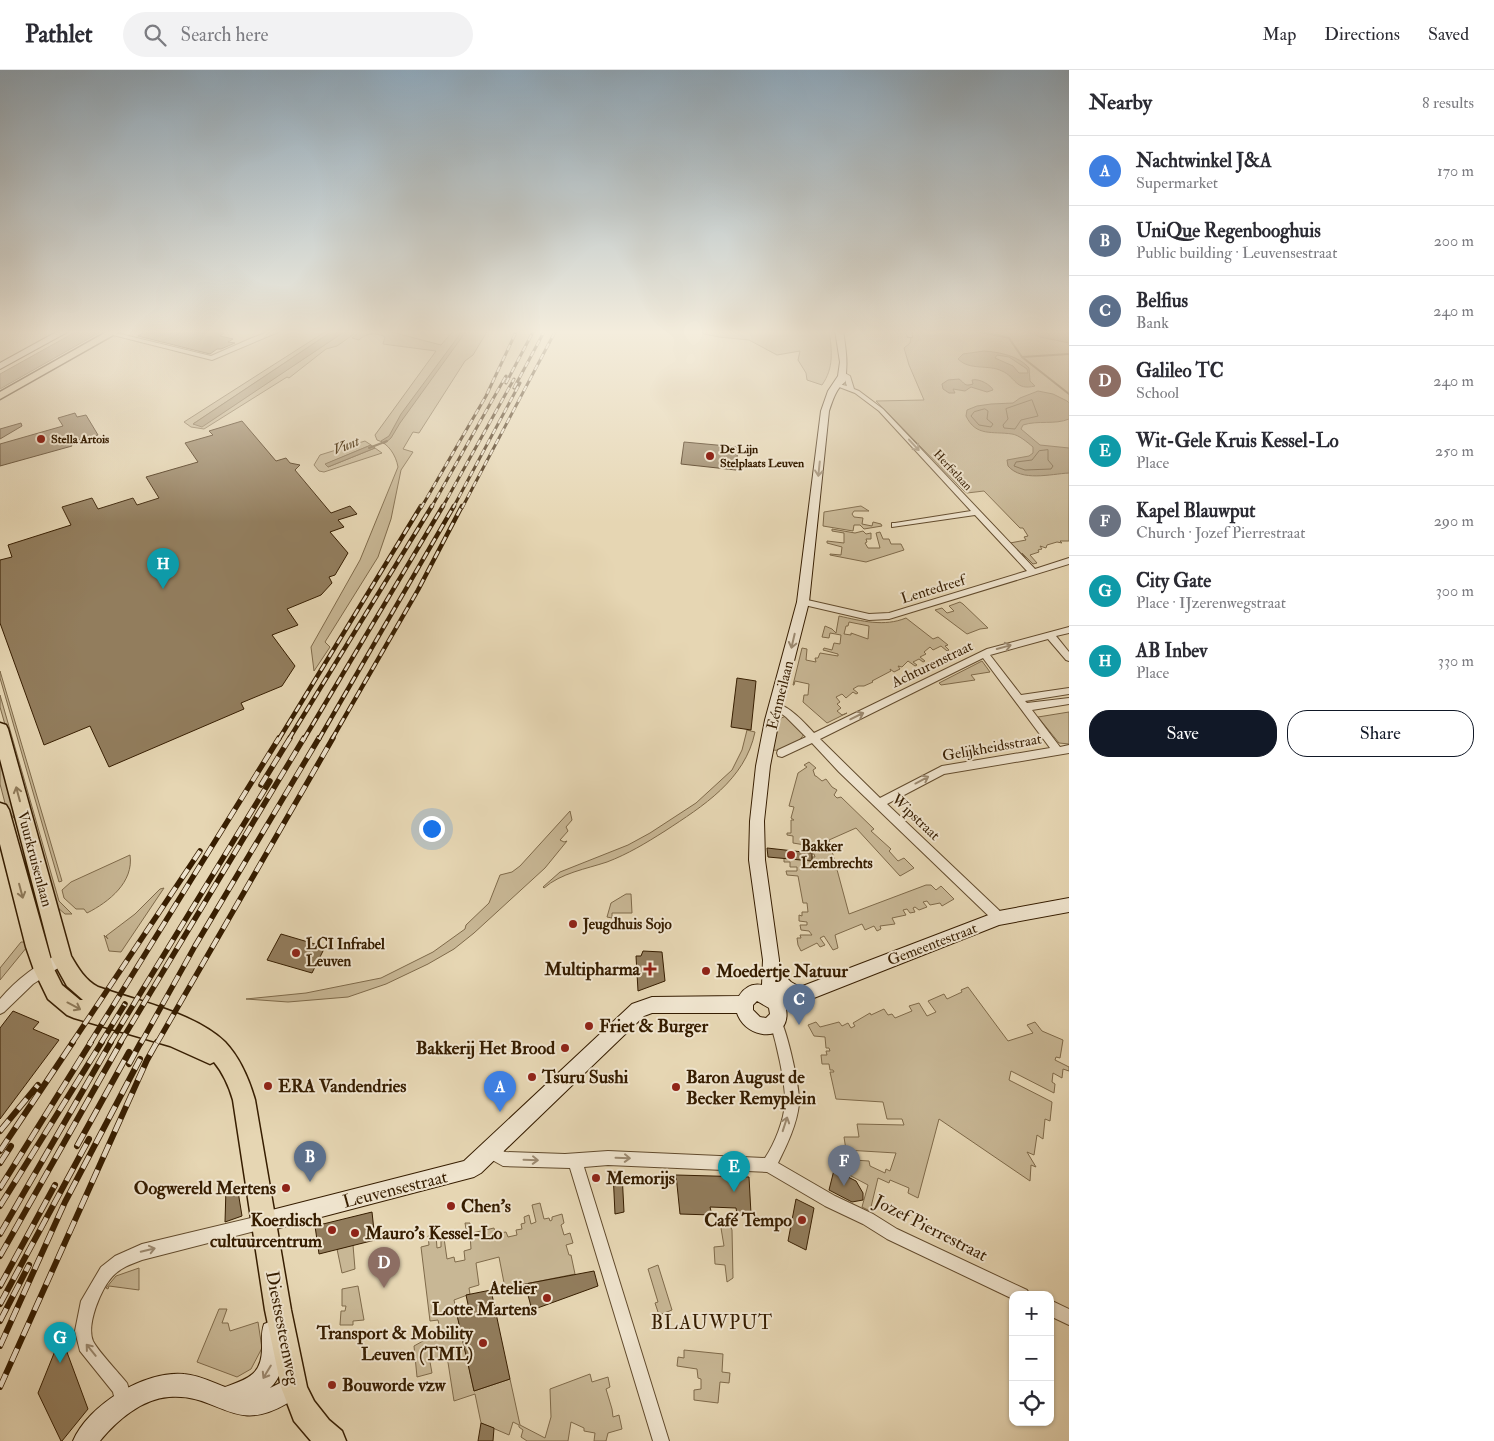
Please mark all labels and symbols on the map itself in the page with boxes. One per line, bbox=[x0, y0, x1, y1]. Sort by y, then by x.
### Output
place label: Stella Artois bbox=[51, 432, 109, 447]
water label: Vunt bbox=[331, 432, 363, 458]
marker: Stella Artois bbox=[35, 433, 47, 445]
one-way arrow bbox=[908, 439, 920, 452]
place label: De Lijn Stelplaats Leuven bbox=[720, 442, 805, 471]
street label: Herfstlaan bbox=[930, 447, 975, 494]
marker: De Lijn Stelplaats Leuven bbox=[704, 450, 716, 462]
one-way arrow bbox=[814, 460, 824, 476]
pin: H bbox=[147, 548, 179, 589]
street label: Lentedreef bbox=[899, 570, 970, 608]
one-way arrow bbox=[788, 632, 797, 648]
street label: Achturenstraat bbox=[887, 636, 976, 693]
one-way arrow bbox=[995, 642, 1011, 652]
street label: Eénmeilaan bbox=[763, 658, 798, 732]
one-way arrow bbox=[849, 711, 864, 721]
street label: Gelijkheidsstraat bbox=[941, 729, 1043, 766]
one-way arrow bbox=[914, 775, 929, 784]
one-way arrow bbox=[12, 786, 22, 802]
street label: Wipstraat bbox=[886, 789, 944, 845]
street label: Vuurkruisenlaan bbox=[13, 809, 56, 909]
your location bbox=[419, 816, 445, 842]
place label: Bakker Lembrechts bbox=[801, 837, 873, 873]
marker: Bakker Lembrechts bbox=[785, 849, 797, 861]
one-way arrow bbox=[17, 882, 26, 898]
place label: Jeugdhuis Sojo bbox=[582, 915, 672, 935]
marker: Jeugdhuis Sojo bbox=[567, 918, 579, 930]
street label: Gemeentestraat bbox=[885, 919, 980, 970]
place label: LCI Infrabel Leuven bbox=[306, 935, 385, 971]
marker: LCI Infrabel Leuven bbox=[290, 947, 302, 959]
place label: Multipharma bbox=[544, 958, 641, 981]
place label: Moedertje Natuur bbox=[715, 960, 848, 983]
marker: Multipharma bbox=[644, 963, 656, 975]
marker: Moedertje Natuur bbox=[700, 965, 712, 977]
pin: C bbox=[783, 984, 815, 1025]
one-way arrow bbox=[67, 1001, 82, 1011]
place label: Friet & Burger bbox=[599, 1015, 708, 1038]
marker: Friet & Burger bbox=[583, 1020, 595, 1032]
place label: Bakkerij Het Brood bbox=[416, 1037, 555, 1060]
marker: Bakkerij Het Brood bbox=[559, 1042, 571, 1054]
place label: Tsuru Sushi bbox=[541, 1066, 629, 1089]
place label: Baron August de Becker Remyplein bbox=[686, 1066, 817, 1110]
pin: A bbox=[484, 1071, 516, 1112]
marker: Tsuru Sushi bbox=[526, 1071, 538, 1083]
place label: ERA Vandendries bbox=[278, 1075, 407, 1098]
marker: ERA Vandendries bbox=[262, 1080, 274, 1092]
marker: Baron August de Becker Remyplein bbox=[670, 1081, 682, 1093]
one-way arrow bbox=[781, 1117, 790, 1132]
pin: B bbox=[294, 1141, 326, 1182]
pin: F bbox=[828, 1145, 860, 1186]
pin: E bbox=[718, 1151, 750, 1192]
one-way arrow bbox=[615, 1154, 631, 1163]
one-way arrow bbox=[523, 1155, 539, 1164]
street label: Leuvensestraat bbox=[340, 1165, 450, 1214]
place label: Memorijs bbox=[605, 1167, 675, 1190]
marker: Memorijs bbox=[590, 1172, 602, 1184]
place label: Oogwereld Mertens bbox=[134, 1177, 276, 1200]
marker: Oogwereld Mertens bbox=[280, 1182, 292, 1194]
street label: Jozef Pierrestraat bbox=[869, 1190, 992, 1267]
place label: Chen's bbox=[461, 1195, 511, 1218]
marker: Chen's bbox=[445, 1200, 457, 1212]
place label: Koerdisch cultuurcentrum bbox=[210, 1209, 323, 1253]
place label: Café Tempo bbox=[704, 1209, 792, 1232]
marker: Café Tempo bbox=[796, 1214, 808, 1226]
place label: Mauro's Kessel-Lo bbox=[364, 1222, 503, 1245]
marker: Koerdisch cultuurcentrum bbox=[326, 1224, 338, 1236]
marker: Mauro's Kessel-Lo bbox=[349, 1227, 361, 1239]
one-way arrow bbox=[140, 1245, 156, 1255]
pin: D bbox=[368, 1247, 400, 1288]
street label: Diestsesteenweg bbox=[260, 1269, 305, 1388]
place label: Atelier Lotte Martens bbox=[432, 1277, 537, 1321]
marker: Atelier Lotte Martens bbox=[541, 1292, 553, 1304]
district label: BLAUWPUT bbox=[651, 1311, 773, 1335]
pin: G bbox=[44, 1322, 76, 1363]
place label: Transport & Mobility Leuven (TML) bbox=[316, 1322, 474, 1366]
marker: Transport & Mobility Leuven (TML) bbox=[477, 1337, 489, 1349]
one-way arrow bbox=[86, 1344, 97, 1357]
one-way arrow bbox=[262, 1365, 272, 1379]
place label: Bouworde vzw bbox=[342, 1374, 447, 1397]
marker: Bouworde vzw bbox=[326, 1379, 338, 1391]

